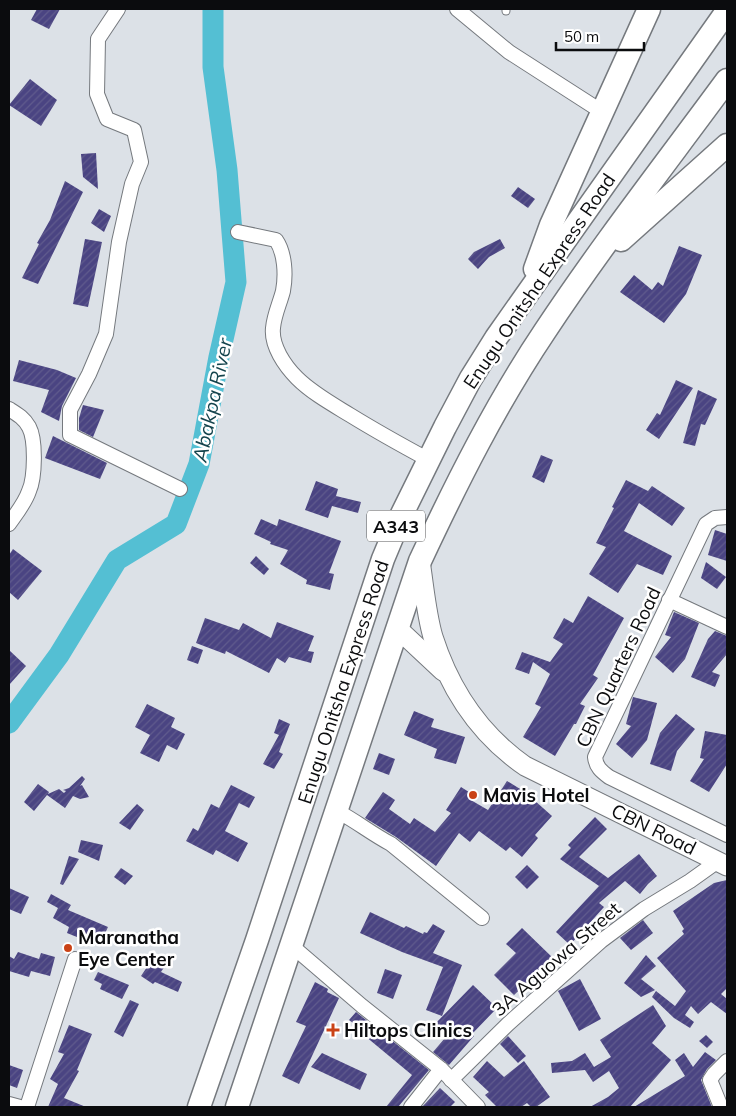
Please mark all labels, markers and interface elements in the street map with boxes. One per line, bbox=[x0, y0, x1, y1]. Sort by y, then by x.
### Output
scale bar bbox=[556, 20, 644, 52]
text: 50 m bbox=[564, 27, 599, 46]
street label: Enugu Onitsha Express Road bbox=[458, 169, 620, 393]
water label: Abakpa River bbox=[187, 335, 237, 465]
road number: A343 bbox=[367, 511, 425, 542]
street label: Enugu Onitsha Express Road bbox=[292, 557, 394, 807]
street label: CBN Quarters Road bbox=[570, 583, 666, 751]
place label: Mavis Hotel bbox=[483, 783, 590, 807]
marker: Mavis Hotel bbox=[467, 789, 479, 801]
street label: CBN Road bbox=[608, 798, 700, 860]
street label: 3A Aguowa Street bbox=[487, 896, 625, 1021]
place label: Maranatha Eye Center bbox=[78, 925, 179, 971]
marker: Maranatha Eye Center bbox=[62, 942, 74, 954]
place label: Hiltops Clinics bbox=[344, 1018, 472, 1042]
marker: Hiltops Clinics bbox=[326, 1023, 340, 1037]

